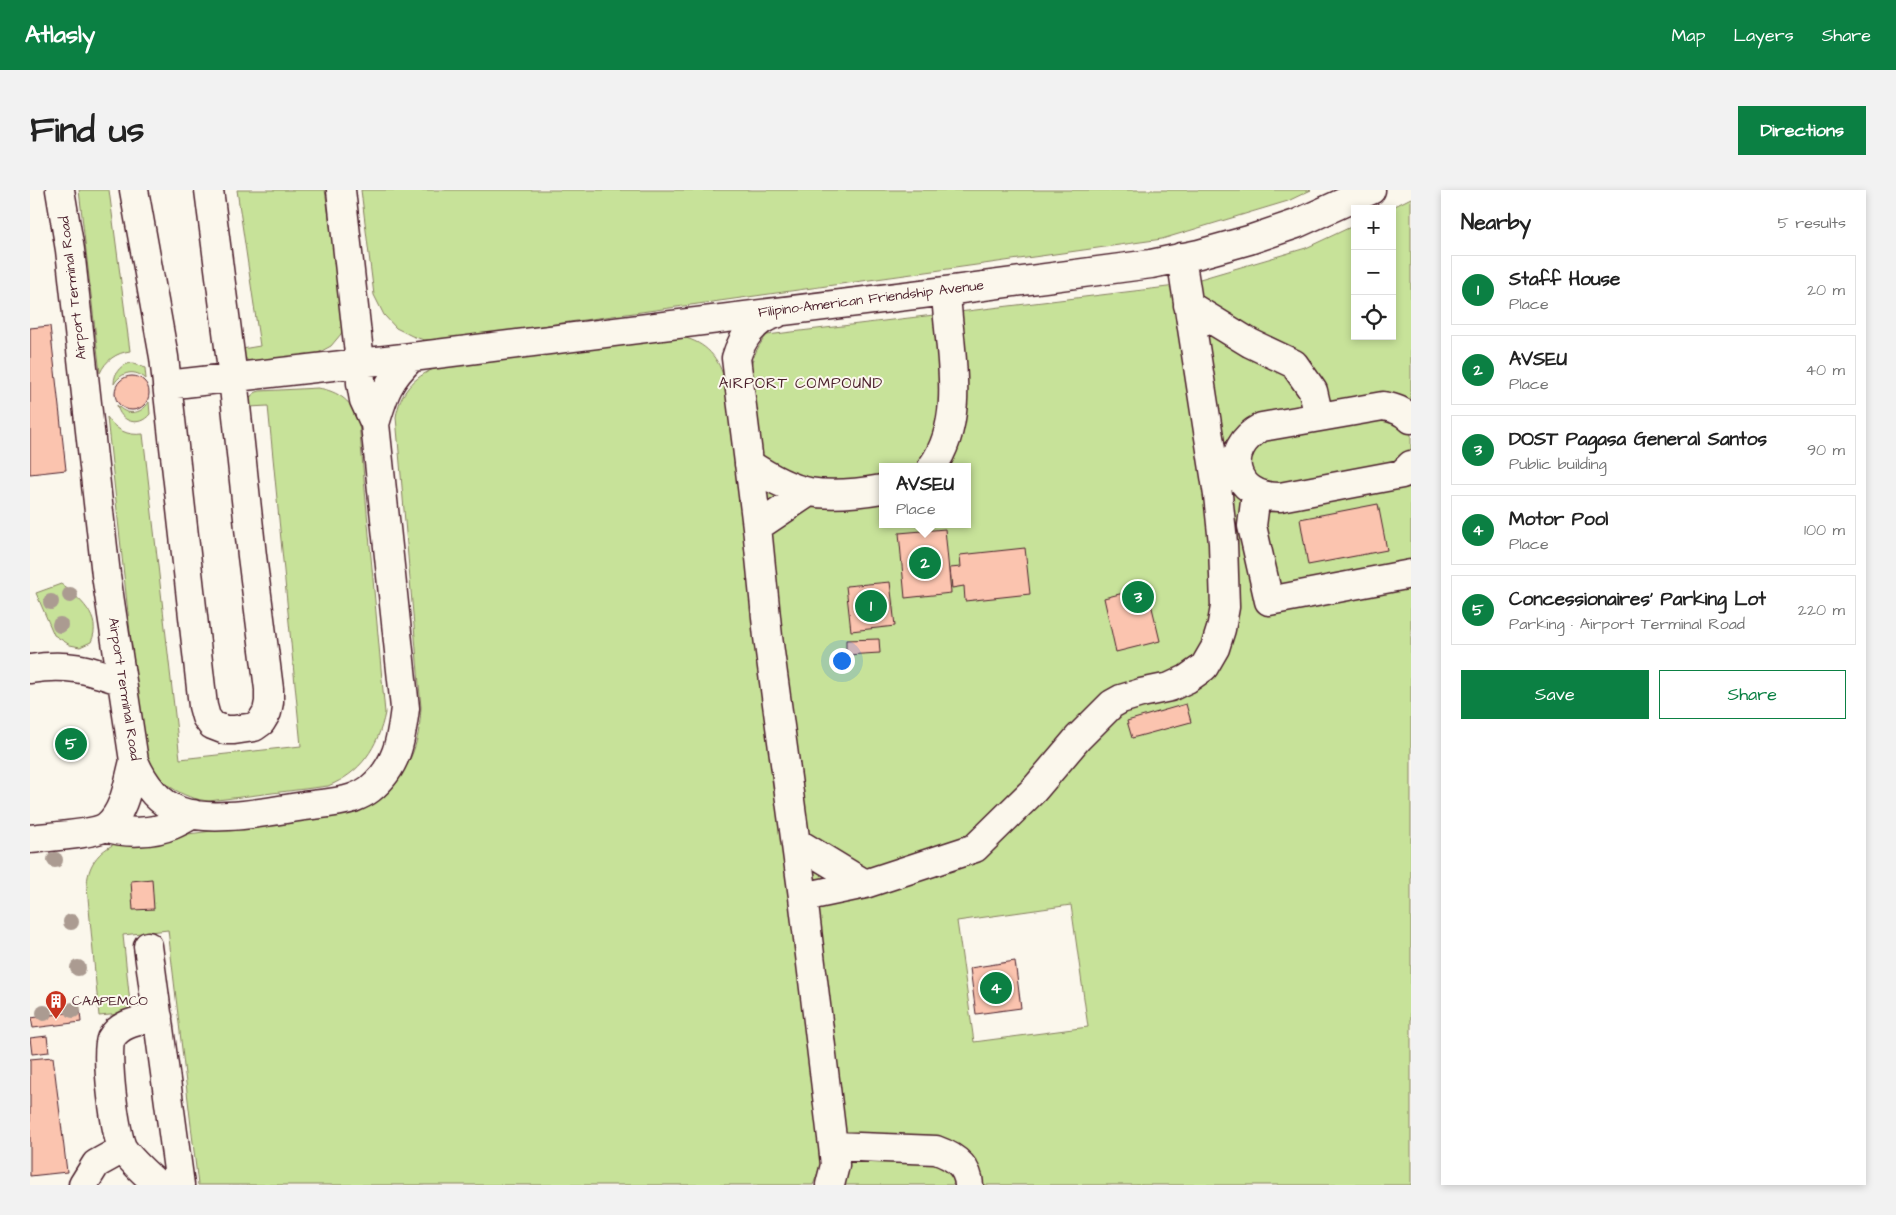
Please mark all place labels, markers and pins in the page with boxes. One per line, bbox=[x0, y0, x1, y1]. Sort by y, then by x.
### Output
pin: 2 bbox=[909, 544, 941, 582]
pin: 3 bbox=[1122, 578, 1154, 616]
pin: 1 bbox=[855, 587, 887, 625]
pin: 5 bbox=[55, 725, 87, 763]
pin: 4 bbox=[980, 969, 1012, 1007]
building icon: CAAPEMCO bbox=[44, 989, 68, 1020]
place label: CAAPEMCO bbox=[72, 991, 148, 1011]

